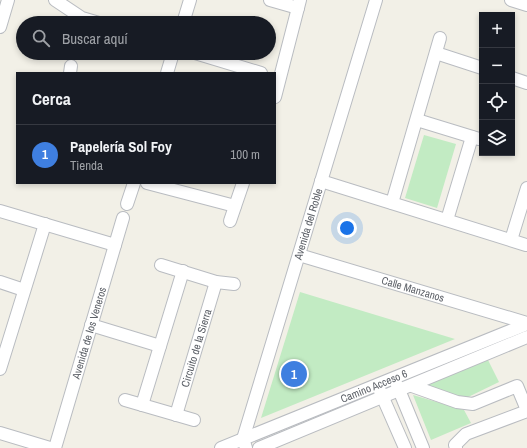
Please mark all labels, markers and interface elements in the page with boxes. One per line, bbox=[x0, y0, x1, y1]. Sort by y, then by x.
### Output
map controls bbox=[479, 12, 515, 156]
button: + bbox=[479, 12, 515, 48]
search box bbox=[16, 16, 276, 60]
icon: search bbox=[30, 27, 52, 49]
text: Buscar aquí bbox=[62, 28, 128, 49]
button: − bbox=[479, 48, 515, 84]
button: locate bbox=[479, 84, 515, 120]
text: Cerca bbox=[32, 87, 71, 110]
button: layers bbox=[479, 120, 515, 156]
text: Papelería Sol Foy bbox=[70, 136, 172, 157]
text: 1 bbox=[42, 146, 48, 163]
text: 100 m bbox=[230, 146, 260, 163]
text: Tienda bbox=[70, 157, 103, 174]
street label: Avenida del Roble bbox=[290, 187, 325, 262]
your location bbox=[337, 218, 357, 238]
street label: Calle Manzanos bbox=[380, 273, 447, 305]
street label: Avenida de los Veneros bbox=[69, 285, 109, 382]
street label: Circuito de la Sierra bbox=[178, 307, 215, 389]
pin: 1 bbox=[281, 359, 307, 389]
street label: Camino Acceso 6 bbox=[338, 366, 409, 406]

